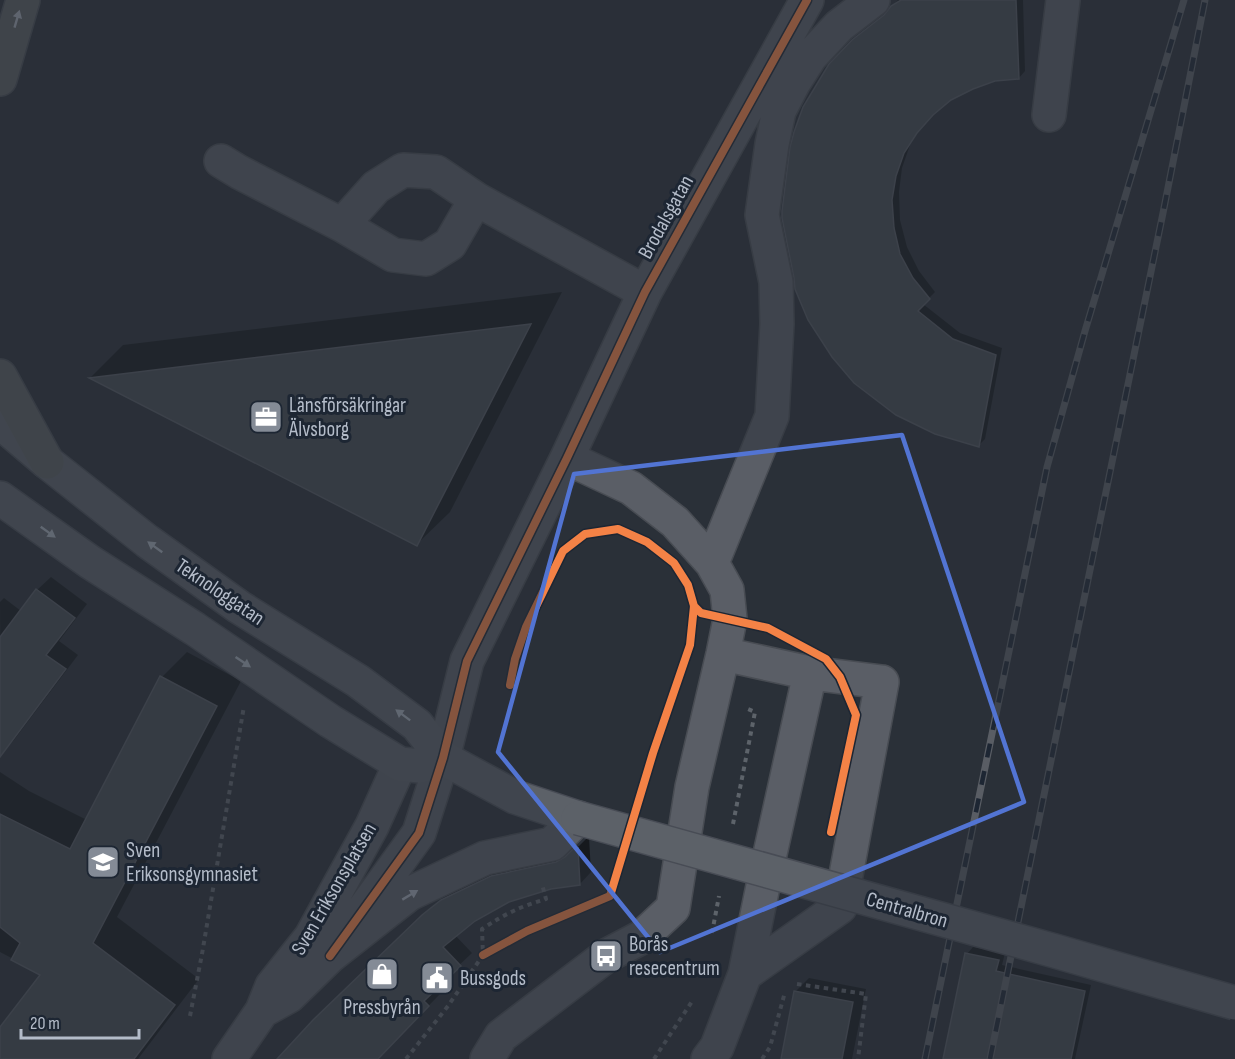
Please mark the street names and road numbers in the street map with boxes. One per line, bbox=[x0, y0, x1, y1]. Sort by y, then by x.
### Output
street label: Brodalsgatan bbox=[633, 171, 699, 263]
street label: Teknologgatan bbox=[171, 553, 269, 631]
street label: Sven Eriksonsplatsen bbox=[286, 818, 382, 960]
street label: Centralbron bbox=[863, 886, 951, 934]

